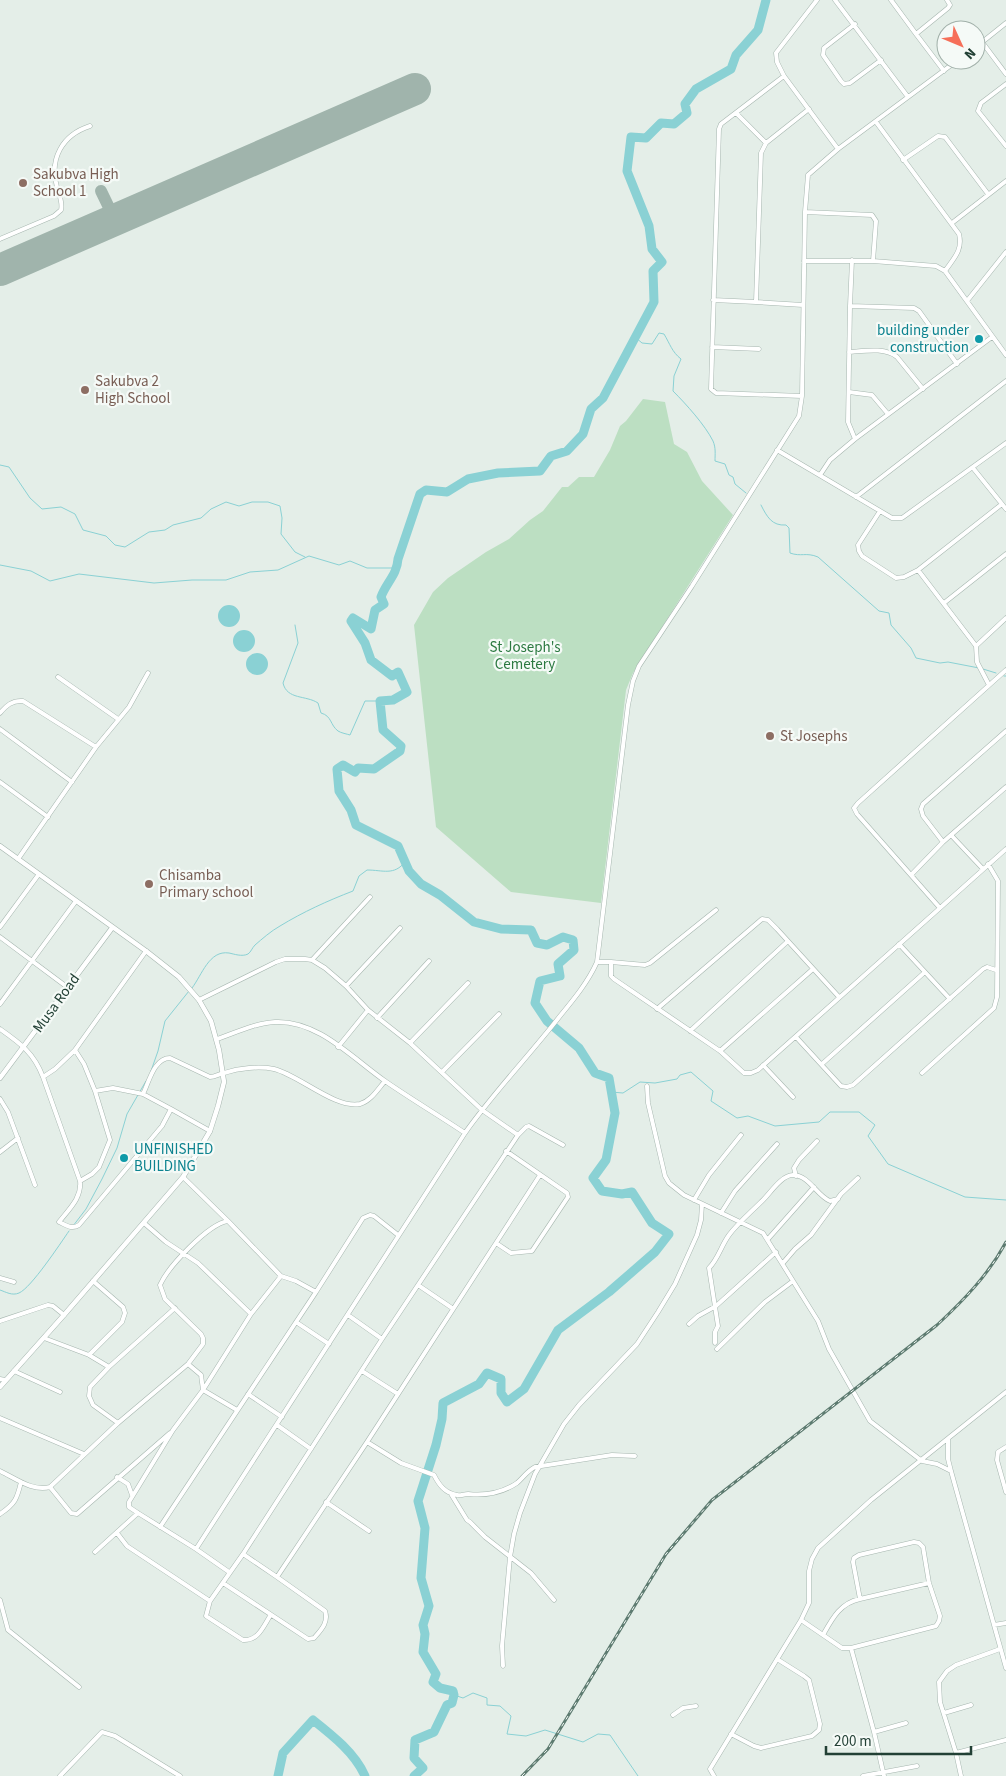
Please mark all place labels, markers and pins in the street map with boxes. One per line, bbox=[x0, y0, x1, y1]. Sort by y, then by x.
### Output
place label: Sakubva High School 1 bbox=[33, 164, 119, 202]
marker: Sakubva High School 1 bbox=[17, 177, 29, 189]
place label: building under construction bbox=[877, 320, 970, 358]
marker: building under construction bbox=[973, 333, 985, 345]
place label: Sakubva 2 High School bbox=[95, 371, 170, 409]
marker: Sakubva 2 High School bbox=[79, 384, 91, 396]
place label: St Josephs bbox=[780, 726, 848, 747]
marker: St Josephs bbox=[764, 730, 776, 742]
place label: Chisamba Primary school bbox=[159, 865, 254, 903]
marker: Chisamba Primary school bbox=[143, 878, 155, 890]
place label: UNFINISHED BUILDING bbox=[134, 1139, 213, 1177]
marker: UNFINISHED BUILDING bbox=[118, 1152, 130, 1164]

